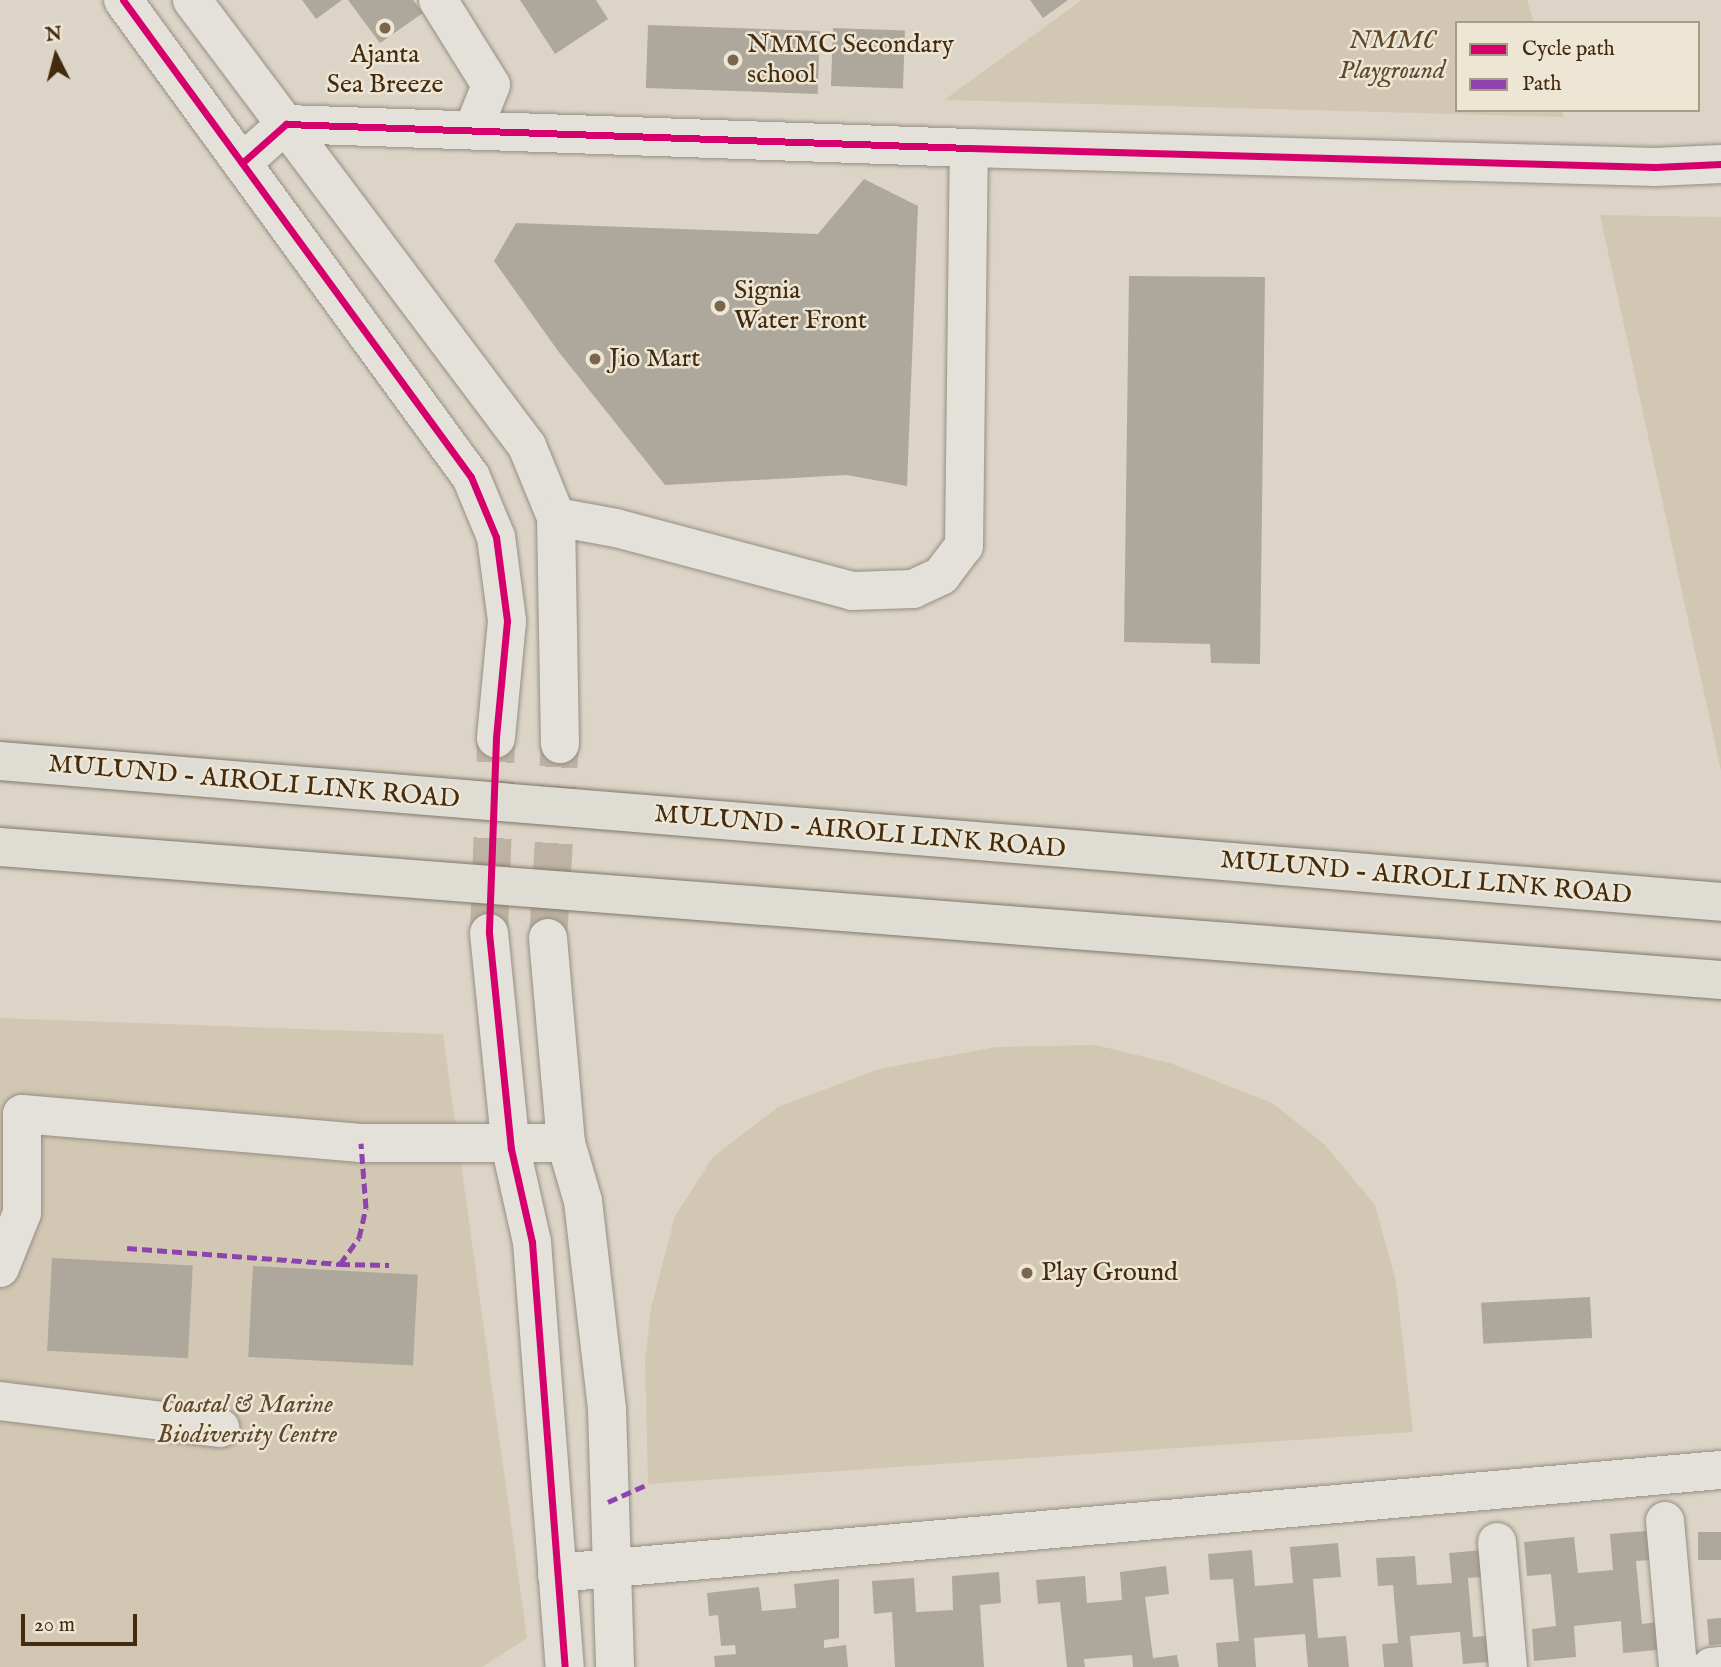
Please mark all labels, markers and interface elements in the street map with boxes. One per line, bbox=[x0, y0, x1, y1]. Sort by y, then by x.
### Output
marker: Ajanta Sea Breeze bbox=[377, 20, 393, 36]
north arrow bbox=[21, 21, 91, 91]
legend bbox=[1455, 21, 1700, 112]
text: N bbox=[44, 22, 63, 48]
park label: NMMC Playground bbox=[1339, 25, 1445, 86]
place label: NMMC Secondary school bbox=[747, 29, 954, 90]
text: Cycle path bbox=[1522, 36, 1615, 63]
place label: Ajanta Sea Breeze bbox=[327, 39, 443, 100]
marker: NMMC Secondary school bbox=[725, 52, 741, 68]
text: Path bbox=[1522, 71, 1561, 98]
place label: Signia Water Front bbox=[734, 275, 867, 336]
marker: Signia Water Front bbox=[712, 298, 728, 314]
place label: Jio Mart bbox=[609, 343, 700, 375]
marker: Jio Mart bbox=[587, 351, 603, 367]
street label: MULUND - AIROLI LINK ROAD bbox=[47, 748, 461, 816]
street label: MULUND - AIROLI LINK ROAD bbox=[653, 798, 1067, 866]
street label: MULUND - AIROLI LINK ROAD bbox=[1219, 844, 1633, 912]
place label: Play Ground bbox=[1041, 1257, 1178, 1289]
marker: Play Ground bbox=[1019, 1265, 1035, 1281]
park label: Coastal & Marine Biodiversity Centre bbox=[157, 1389, 337, 1450]
scale bar bbox=[24, 1600, 140, 1644]
text: 20 m bbox=[34, 1612, 75, 1639]

